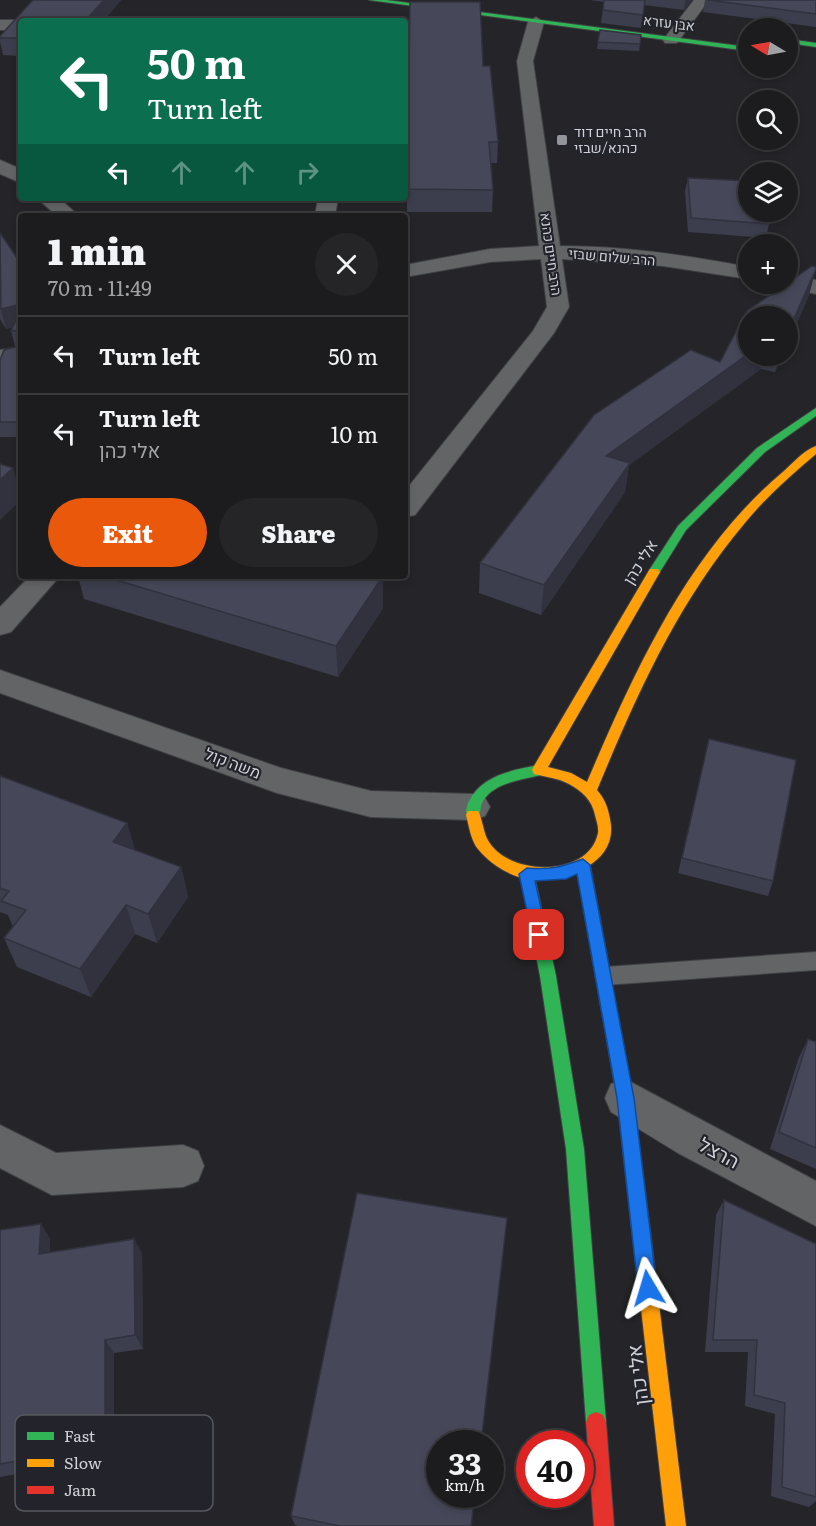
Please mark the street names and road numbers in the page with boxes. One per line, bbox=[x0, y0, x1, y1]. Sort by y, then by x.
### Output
street label: אבן עזרא bbox=[642, 9, 696, 35]
street label: הרב חיים כהנא bbox=[536, 211, 568, 297]
street label: הרב שלום שבזי bbox=[568, 242, 656, 270]
street label: אלי כהן bbox=[616, 534, 662, 589]
street label: משה קול bbox=[202, 740, 265, 784]
street label: הרצל bbox=[694, 1128, 746, 1175]
street label: אלי כהן bbox=[617, 1343, 655, 1408]

